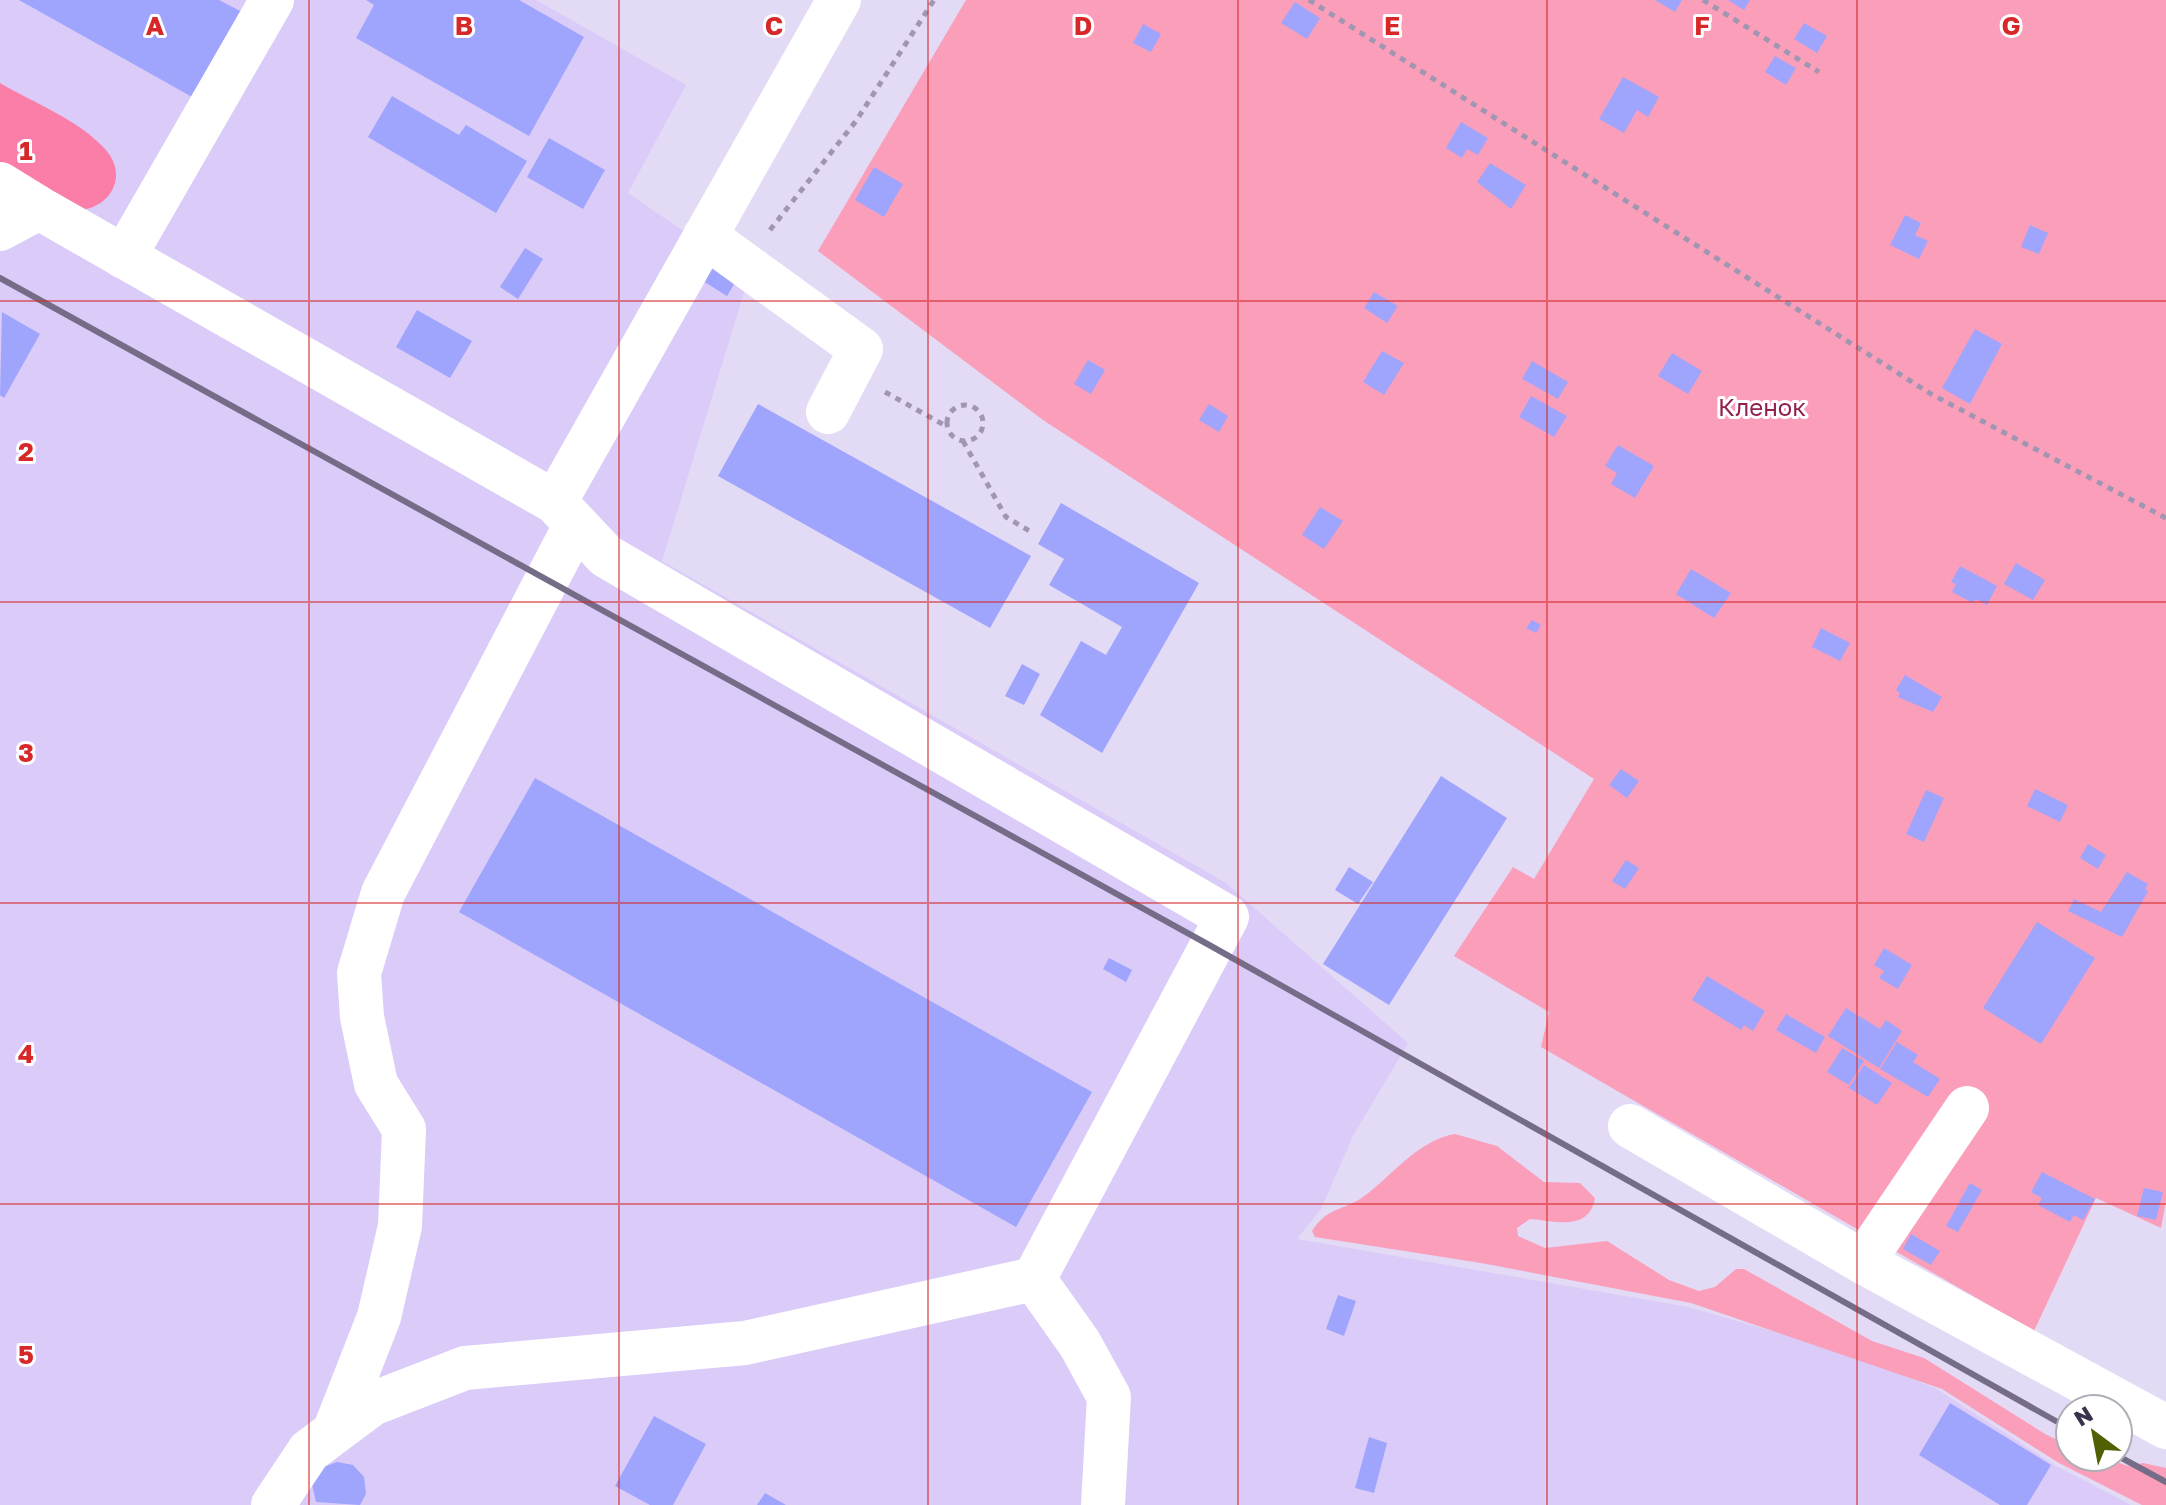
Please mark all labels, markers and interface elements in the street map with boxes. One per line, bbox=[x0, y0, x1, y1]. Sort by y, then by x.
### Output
text: A bbox=[146, 10, 165, 41]
text: B bbox=[455, 10, 473, 41]
text: C bbox=[765, 10, 783, 41]
text: D bbox=[1074, 10, 1092, 41]
text: E bbox=[1384, 10, 1400, 41]
text: F bbox=[1694, 10, 1710, 41]
text: G bbox=[2001, 10, 2021, 41]
text: 1 bbox=[19, 135, 33, 166]
park label: Кленок bbox=[1718, 392, 1806, 421]
text: 2 bbox=[18, 436, 34, 467]
text: 3 bbox=[18, 737, 34, 768]
text: 4 bbox=[18, 1038, 34, 1069]
text: 5 bbox=[18, 1339, 34, 1370]
north arrow bbox=[2054, 1393, 2134, 1473]
text: N bbox=[2069, 1400, 2097, 1431]

